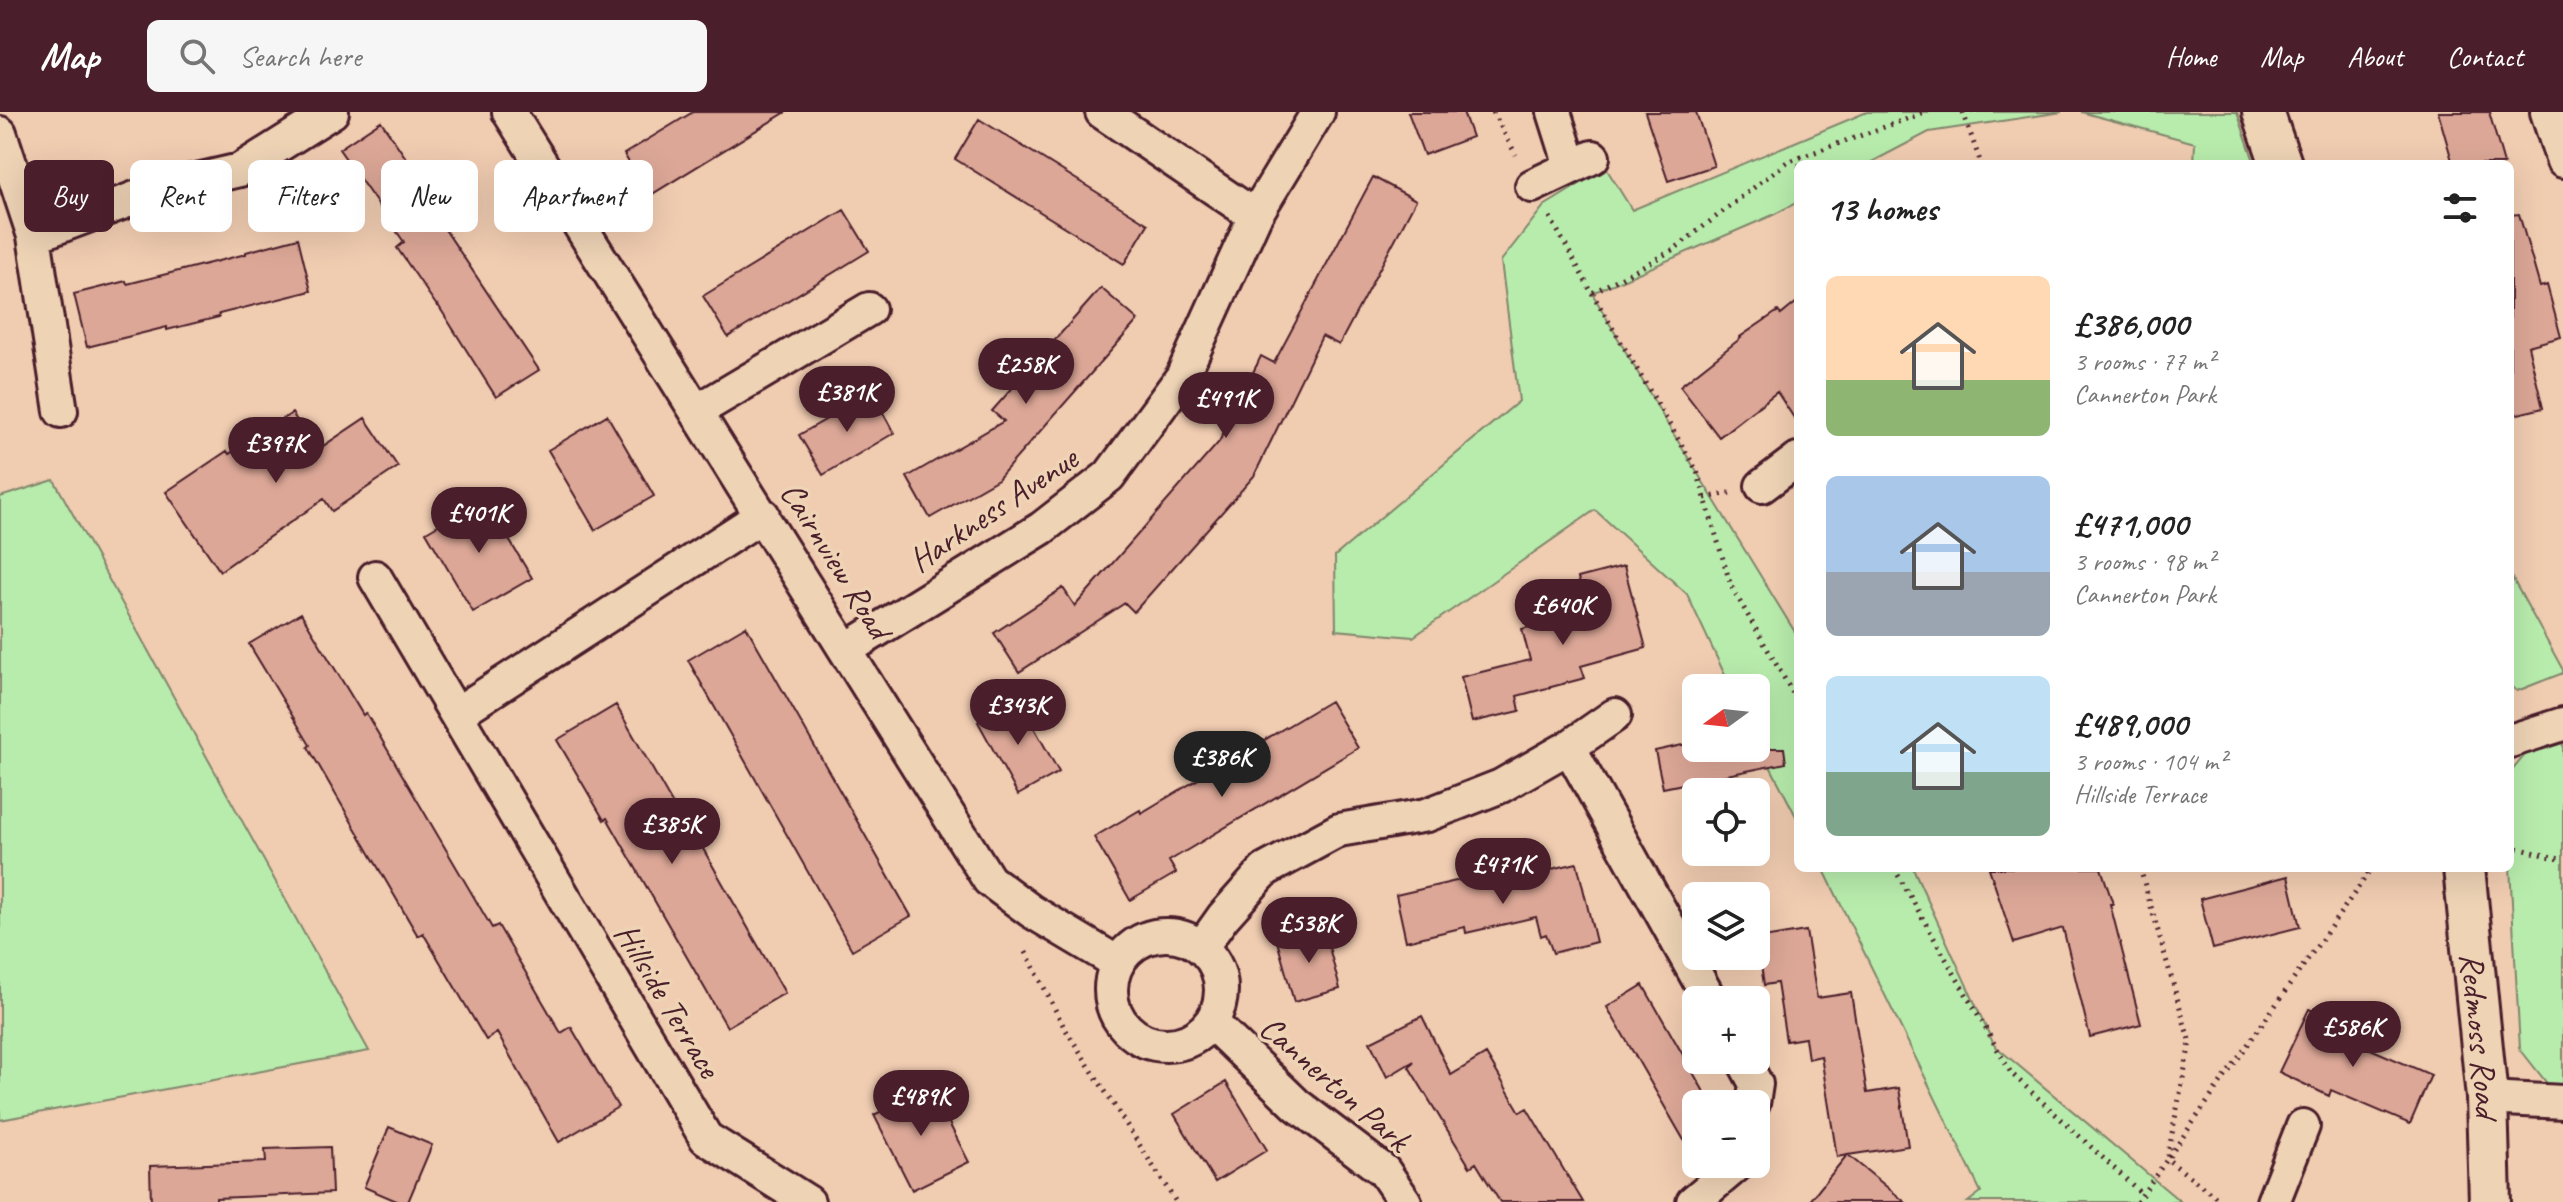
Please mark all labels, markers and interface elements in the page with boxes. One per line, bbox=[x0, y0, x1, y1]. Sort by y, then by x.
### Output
search box bbox=[147, 20, 707, 92]
text: Map bbox=[40, 33, 99, 80]
icon: search bbox=[175, 34, 219, 78]
text: Search here bbox=[239, 37, 361, 75]
text: Home bbox=[2166, 39, 2216, 74]
text: Map bbox=[2260, 39, 2303, 74]
text: About bbox=[2347, 39, 2403, 74]
text: Contact bbox=[2447, 39, 2523, 74]
chip: Buy bbox=[24, 160, 114, 232]
chip: Rent bbox=[130, 160, 232, 232]
chip: Filters bbox=[248, 160, 365, 232]
chip: New bbox=[381, 160, 478, 232]
chip: Apartment bbox=[494, 160, 653, 232]
icon: filters bbox=[2438, 186, 2482, 230]
text: 13 homes bbox=[1826, 187, 1937, 230]
text: £386,000 bbox=[2074, 302, 2189, 345]
icon: home bbox=[1890, 308, 1986, 404]
pin: £258K bbox=[970, 338, 1082, 406]
text: 3 rooms · 77 m² bbox=[2074, 345, 2215, 378]
text: £258K bbox=[996, 347, 1056, 380]
pin: £381K bbox=[791, 366, 903, 434]
pin: £491K bbox=[1170, 372, 1282, 440]
text: £381K bbox=[817, 375, 877, 408]
text: Cannerton Park bbox=[2074, 378, 2216, 411]
text: £491K bbox=[1196, 381, 1256, 414]
pin: £397K bbox=[220, 417, 332, 485]
text: £397K bbox=[246, 426, 306, 459]
street label: Harkness Avenue bbox=[900, 436, 1087, 581]
street label: Cairnview Road bbox=[771, 474, 904, 651]
pin: £401K bbox=[423, 487, 535, 555]
text: £401K bbox=[449, 496, 509, 529]
text: £471,000 bbox=[2074, 502, 2188, 545]
icon: home bbox=[1890, 508, 1986, 604]
text: 3 rooms · 98 m² bbox=[2074, 545, 2215, 578]
text: Cannerton Park bbox=[2074, 578, 2216, 611]
pin: £640K bbox=[1507, 579, 1619, 647]
text: £640K bbox=[1533, 588, 1593, 621]
north arrow bbox=[1682, 674, 1770, 762]
map controls bbox=[1682, 674, 1770, 1178]
pin: £343K bbox=[962, 679, 1074, 747]
text: £343K bbox=[988, 688, 1048, 721]
text: £489,000 bbox=[2074, 702, 2187, 745]
icon: home bbox=[1890, 708, 1986, 804]
pin: £386K bbox=[1166, 731, 1278, 799]
text: £386K bbox=[1192, 740, 1252, 773]
text: 3 rooms · 104 m² bbox=[2074, 745, 2226, 778]
button: locate bbox=[1682, 778, 1770, 866]
text: Hillside Terrace bbox=[2074, 778, 2206, 811]
pin: £385K bbox=[616, 798, 728, 866]
text: £385K bbox=[642, 807, 702, 840]
pin: £471K bbox=[1447, 838, 1559, 906]
text: £471K bbox=[1473, 847, 1533, 880]
button: layers bbox=[1682, 882, 1770, 970]
pin: £538K bbox=[1253, 897, 1365, 965]
text: £538K bbox=[1279, 906, 1339, 939]
street label: Hillside Terrace bbox=[605, 915, 732, 1087]
street label: Redmoss Road bbox=[2451, 951, 2509, 1123]
button: + bbox=[1682, 986, 1770, 1074]
pin: £586K bbox=[2297, 1001, 2409, 1069]
street label: Cannerton Park bbox=[1251, 1006, 1421, 1162]
text: £586K bbox=[2323, 1010, 2383, 1043]
pin: £489K bbox=[865, 1070, 977, 1138]
text: £489K bbox=[891, 1079, 951, 1112]
button: − bbox=[1682, 1090, 1770, 1178]

